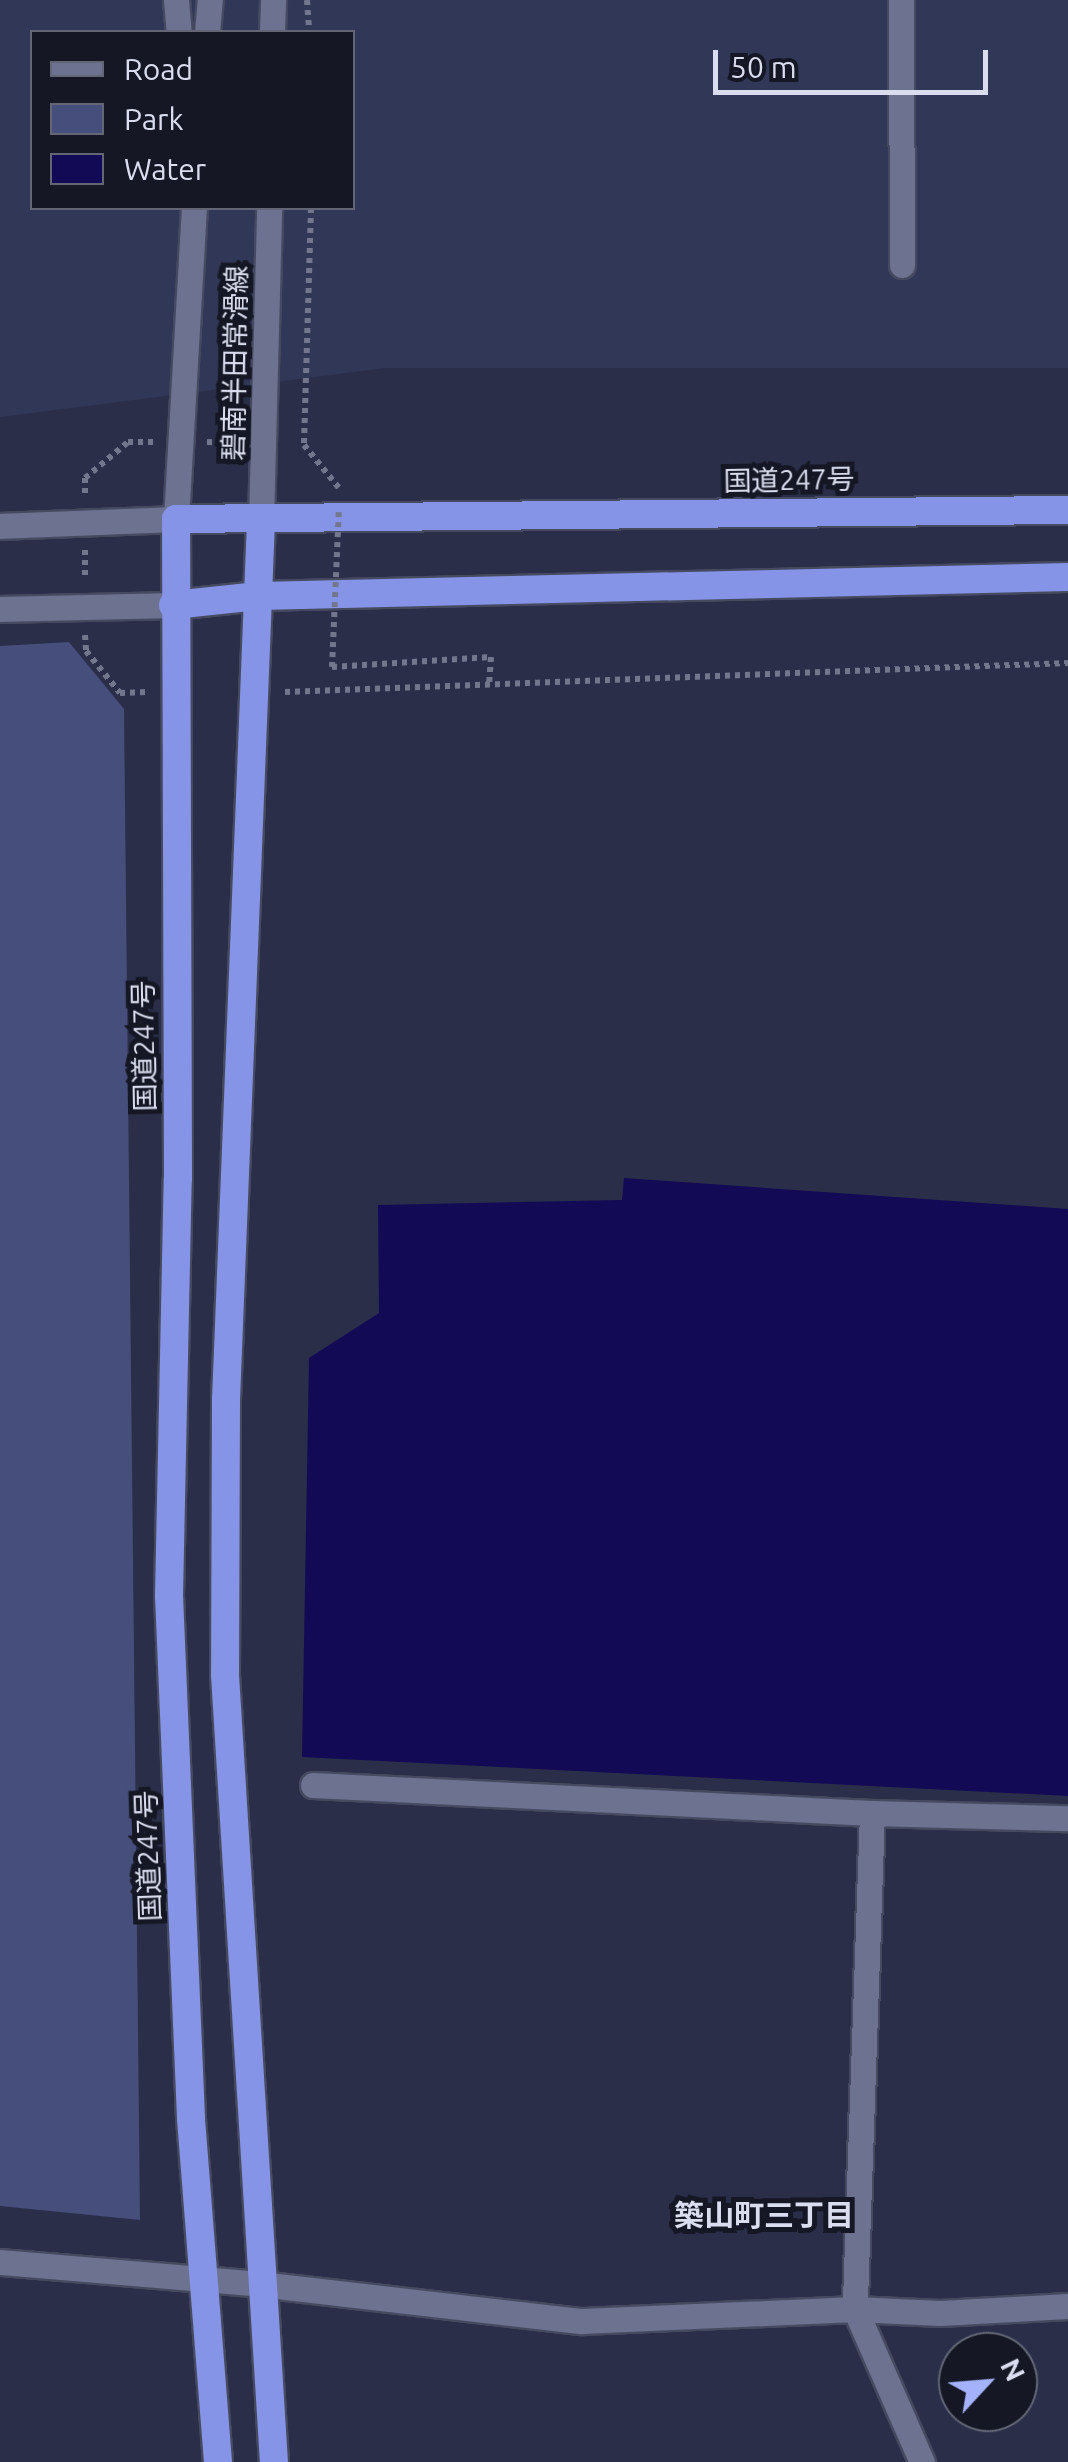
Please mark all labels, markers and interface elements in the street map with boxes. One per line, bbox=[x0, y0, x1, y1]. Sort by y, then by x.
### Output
legend bbox=[30, 30, 355, 210]
scale bar bbox=[718, 30, 993, 92]
text: 50 m bbox=[730, 50, 797, 84]
text: Road bbox=[124, 52, 193, 86]
text: Park bbox=[124, 102, 184, 136]
text: Water bbox=[124, 152, 206, 186]
street label: 碧南半田常滑線 bbox=[216, 265, 254, 461]
street label: 国道247号 bbox=[723, 462, 855, 498]
street label: 国道247号 bbox=[126, 980, 162, 1112]
street label: 国道247号 bbox=[129, 1790, 167, 1922]
district label: 築山町三丁目 bbox=[674, 2197, 854, 2233]
north arrow bbox=[938, 2332, 1038, 2432]
text: N bbox=[995, 2353, 1032, 2386]

